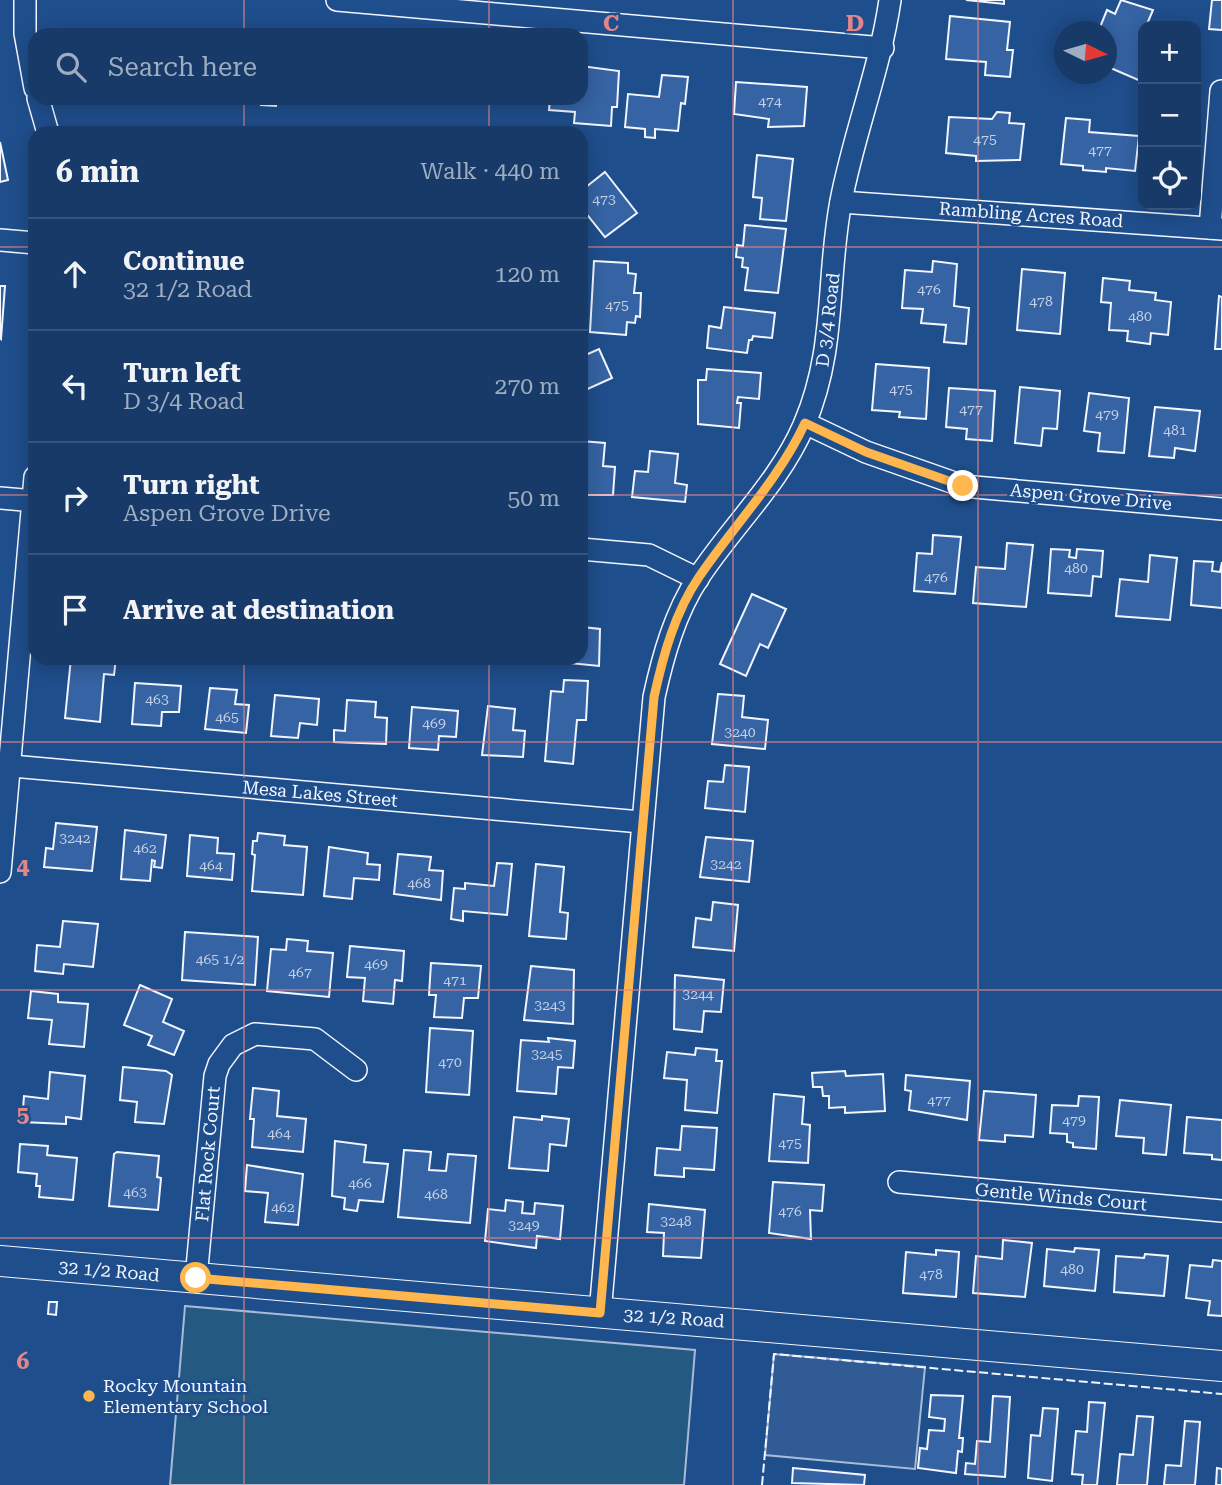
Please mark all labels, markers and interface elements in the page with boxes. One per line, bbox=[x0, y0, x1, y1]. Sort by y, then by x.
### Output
text: C bbox=[603, 10, 619, 37]
text: D bbox=[846, 10, 864, 37]
north arrow bbox=[1054, 21, 1117, 84]
map controls bbox=[1138, 21, 1201, 210]
button: + bbox=[1138, 21, 1201, 84]
search box bbox=[28, 28, 588, 105]
icon: search bbox=[52, 48, 90, 86]
text: Search here bbox=[108, 52, 257, 82]
button: − bbox=[1138, 84, 1201, 147]
house number: 474 bbox=[758, 93, 782, 109]
house number: 475 bbox=[973, 131, 997, 147]
house number: 477 bbox=[1088, 142, 1112, 158]
button: locate bbox=[1138, 147, 1201, 210]
text: 6 min bbox=[56, 154, 139, 189]
text: Walk · 440 m bbox=[421, 158, 560, 185]
house number: 473 bbox=[592, 191, 616, 207]
street label: Rambling Acres Road bbox=[938, 198, 1124, 231]
text: Continue bbox=[123, 246, 245, 276]
icon: ahead bbox=[56, 255, 94, 293]
text: 120 m bbox=[495, 261, 560, 288]
street label: D 3/4 Road bbox=[811, 271, 844, 368]
text: 32 1/2 Road bbox=[123, 276, 252, 303]
house number: 476 bbox=[917, 281, 941, 297]
house number: 478 bbox=[1029, 293, 1053, 309]
house number: 475 bbox=[605, 297, 629, 313]
house number: 480 bbox=[1128, 308, 1152, 324]
text: Turn left bbox=[123, 358, 241, 388]
icon: left bbox=[56, 367, 94, 405]
text: 270 m bbox=[495, 373, 560, 400]
house number: 475 bbox=[889, 381, 913, 397]
text: D 3/4 Road bbox=[123, 388, 244, 415]
house number: 477 bbox=[959, 401, 983, 417]
house number: 479 bbox=[1095, 406, 1119, 422]
house number: 481 bbox=[1163, 422, 1187, 438]
text: Turn right bbox=[123, 470, 259, 500]
route end bbox=[947, 470, 978, 501]
icon: right bbox=[56, 479, 94, 517]
street label: Aspen Grove Drive bbox=[1009, 479, 1173, 514]
text: 50 m bbox=[507, 485, 560, 512]
text: Aspen Grove Drive bbox=[123, 500, 331, 527]
house number: 480 bbox=[1064, 560, 1088, 576]
house number: 476 bbox=[924, 569, 948, 585]
icon: arrive bbox=[56, 591, 94, 629]
text: Arrive at destination bbox=[123, 595, 394, 625]
house number: 463 bbox=[145, 691, 169, 707]
house number: 465 bbox=[215, 709, 239, 725]
house number: 469 bbox=[422, 715, 446, 731]
house number: 3240 bbox=[724, 724, 756, 740]
street label: Mesa Lakes Street bbox=[241, 776, 399, 811]
house number: 3242 bbox=[59, 830, 91, 846]
house number: 462 bbox=[133, 840, 157, 856]
text: 4 bbox=[17, 853, 30, 880]
house number: 3242 bbox=[710, 856, 742, 872]
house number: 464 bbox=[199, 857, 223, 873]
house number: 468 bbox=[407, 875, 431, 891]
house number: 465 1/2 bbox=[196, 951, 244, 967]
house number: 469 bbox=[364, 956, 388, 972]
house number: 467 bbox=[288, 964, 312, 980]
house number: 471 bbox=[443, 972, 467, 988]
house number: 3244 bbox=[682, 986, 714, 1002]
house number: 3243 bbox=[534, 997, 566, 1013]
house number: 3245 bbox=[531, 1046, 563, 1062]
house number: 470 bbox=[438, 1054, 462, 1070]
street label: Flat Rock Court bbox=[191, 1085, 224, 1223]
house number: 477 bbox=[927, 1092, 951, 1108]
text: 5 bbox=[17, 1101, 30, 1128]
house number: 479 bbox=[1062, 1112, 1086, 1128]
house number: 464 bbox=[267, 1125, 291, 1141]
house number: 475 bbox=[778, 1135, 802, 1151]
house number: 466 bbox=[348, 1175, 372, 1191]
street label: Gentle Winds Court bbox=[974, 1179, 1148, 1215]
house number: 463 bbox=[123, 1184, 147, 1200]
house number: 468 bbox=[424, 1186, 448, 1202]
house number: 462 bbox=[271, 1199, 295, 1215]
house number: 476 bbox=[778, 1203, 802, 1219]
house number: 3248 bbox=[660, 1213, 692, 1229]
house number: 3249 bbox=[508, 1217, 540, 1233]
street label: 32 1/2 Road bbox=[58, 1256, 161, 1285]
house number: 480 bbox=[1060, 1261, 1084, 1277]
route start bbox=[180, 1262, 211, 1293]
house number: 478 bbox=[919, 1266, 943, 1282]
street label: 32 1/2 Road bbox=[623, 1303, 726, 1332]
text: 6 bbox=[17, 1348, 30, 1375]
place label: Rocky Mountain Elementary School bbox=[103, 1375, 268, 1417]
marker: Rocky Mountain Elementary School bbox=[81, 1388, 97, 1404]

